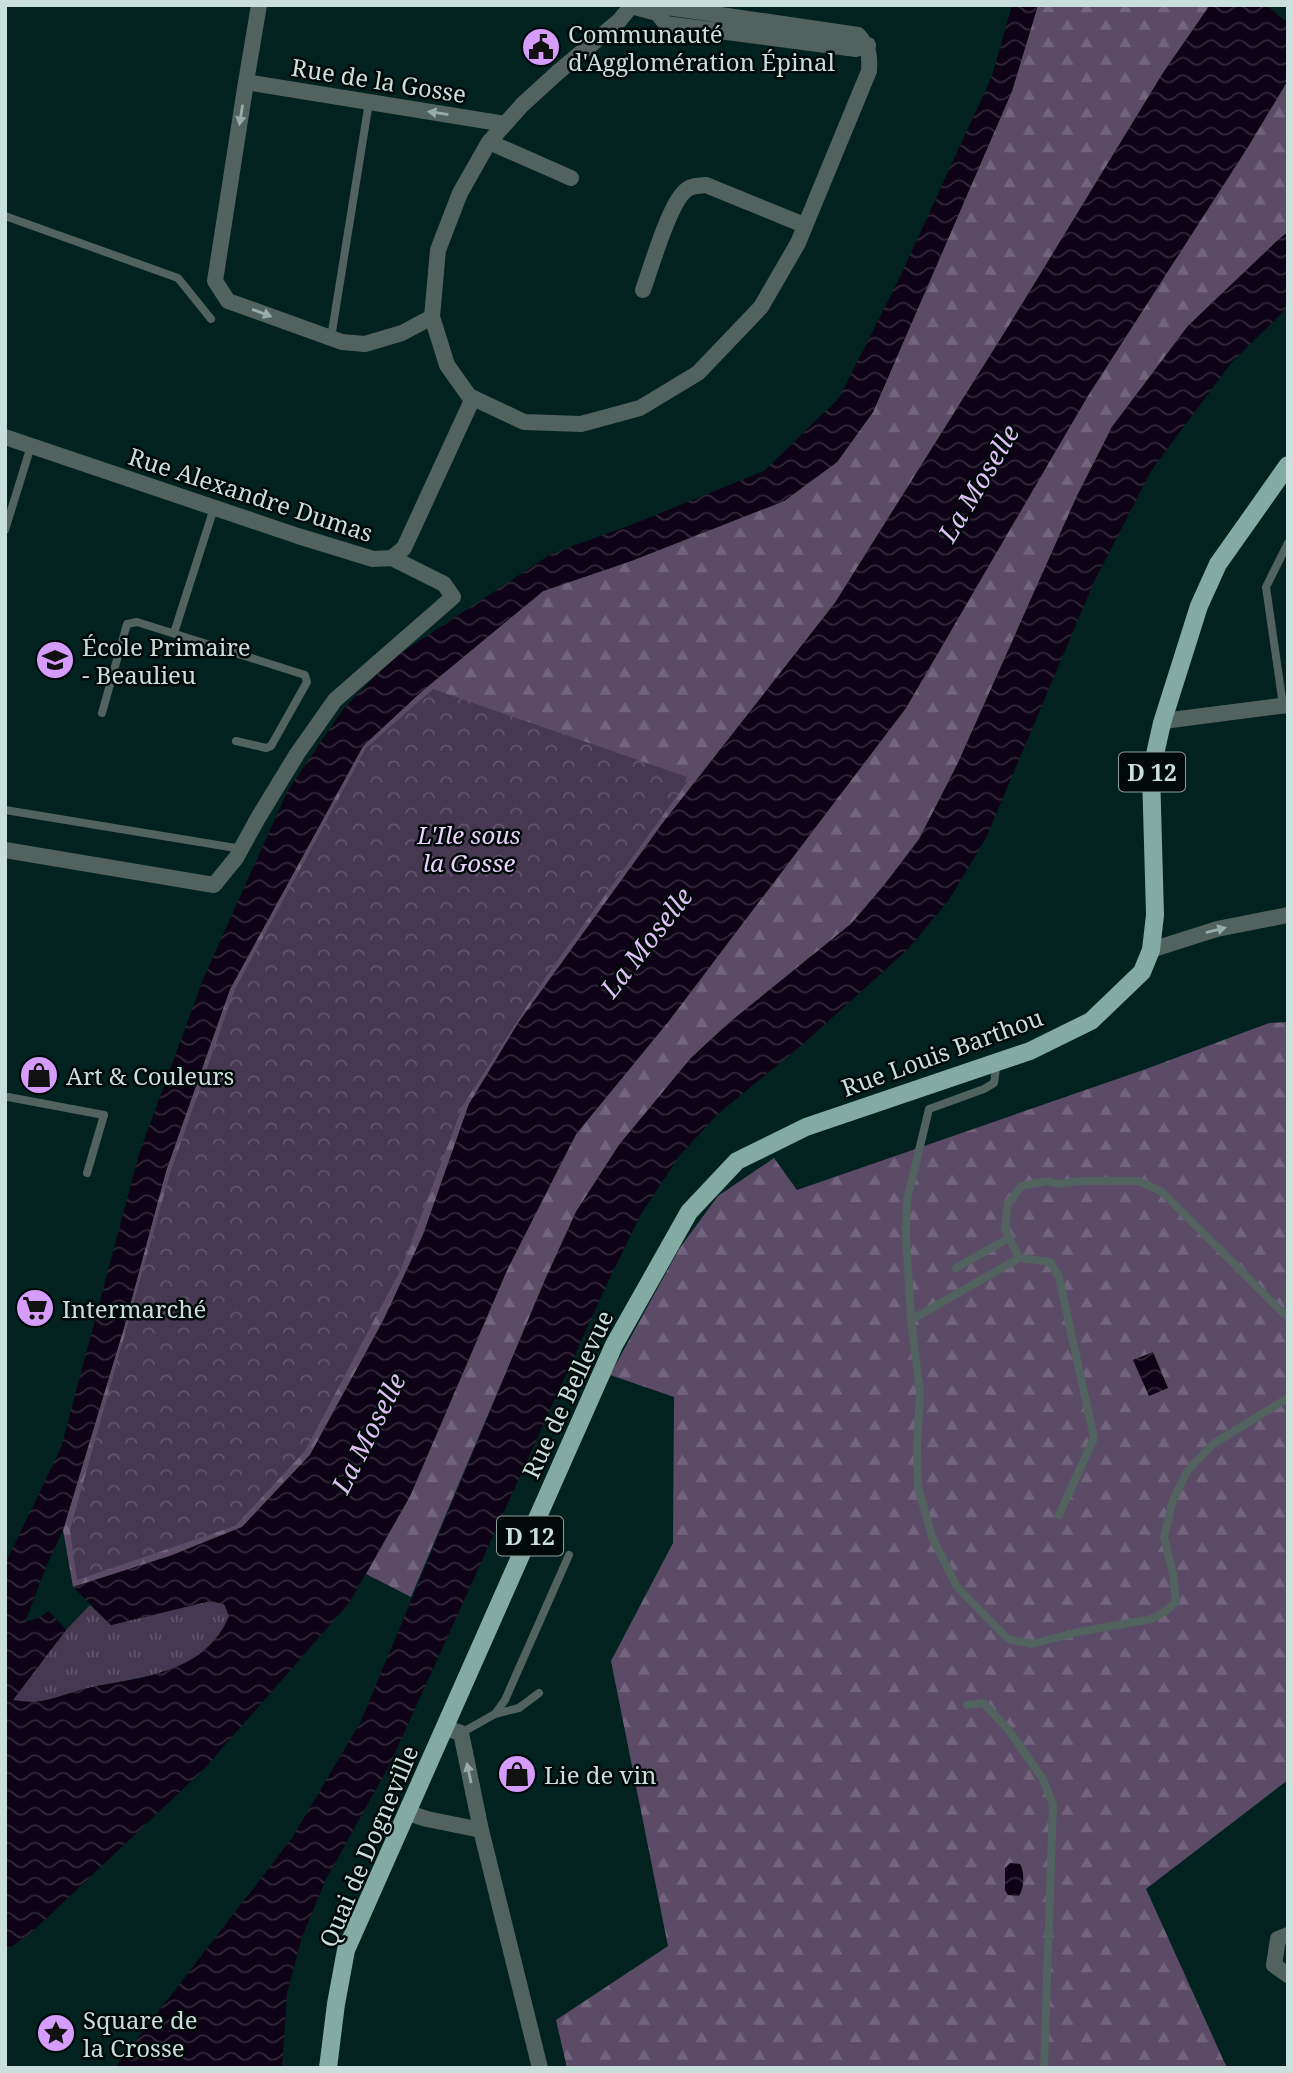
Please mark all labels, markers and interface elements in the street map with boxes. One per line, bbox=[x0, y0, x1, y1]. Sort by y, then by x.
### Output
place label: Communauté d'Agglomération Épinal bbox=[568, 17, 836, 78]
public building icon: Communauté d'Agglomération Épinal bbox=[520, 26, 562, 68]
street label: Rue de la Gosse bbox=[289, 50, 469, 110]
one-way arrow bbox=[235, 104, 246, 126]
one-way arrow bbox=[426, 107, 448, 118]
one-way arrow bbox=[251, 308, 272, 319]
water label: La Moselle bbox=[928, 418, 1027, 549]
street label: Rue Alexandre Dumas bbox=[125, 439, 377, 549]
place label: École Primaire - Beaulieu bbox=[82, 630, 251, 691]
school or university icon: École Primaire - Beaulieu bbox=[34, 639, 76, 681]
road number: D 12 bbox=[1119, 752, 1185, 792]
park label: L'Ile sous la Gosse bbox=[416, 818, 521, 879]
water label: La Moselle bbox=[591, 879, 701, 1005]
one-way arrow bbox=[1205, 924, 1227, 935]
street label: Rue Louis Barthou bbox=[837, 1000, 1047, 1104]
shop icon: Art & Couleurs bbox=[18, 1054, 60, 1096]
place label: Art & Couleurs bbox=[66, 1059, 234, 1092]
supermarket icon: Intermarché bbox=[14, 1287, 56, 1329]
place label: Intermarché bbox=[62, 1292, 206, 1325]
street label: Rue de Bellevue bbox=[514, 1304, 620, 1484]
water label: La Moselle bbox=[322, 1366, 414, 1500]
road number: D 12 bbox=[497, 1516, 563, 1555]
street label: Quai de Dogneville bbox=[311, 1740, 425, 1952]
shop icon: Lie de vin bbox=[496, 1753, 538, 1795]
place label: Lie de vin bbox=[544, 1758, 657, 1791]
one-way arrow bbox=[464, 1762, 475, 1784]
place label: Square de la Crosse bbox=[83, 2003, 198, 2064]
place icon: Square de la Crosse bbox=[35, 2012, 77, 2054]

